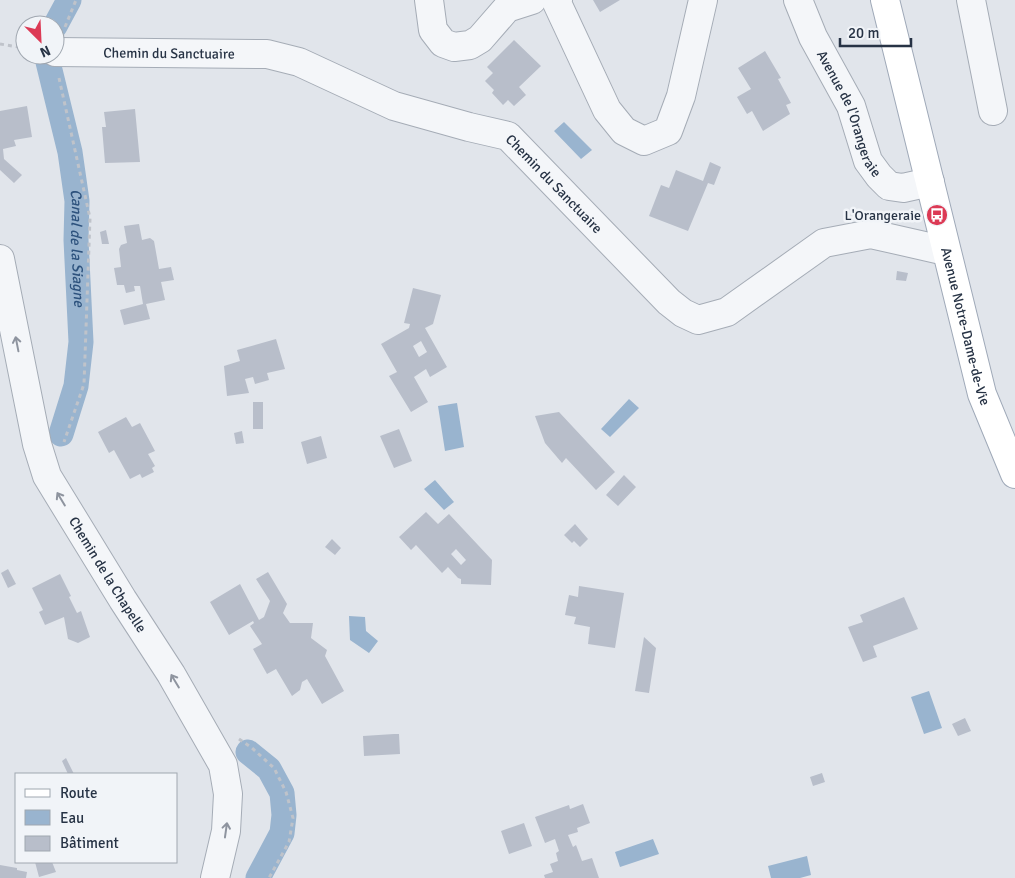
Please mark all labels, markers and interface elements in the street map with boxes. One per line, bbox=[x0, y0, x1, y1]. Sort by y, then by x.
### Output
north arrow bbox=[15, 15, 65, 65]
scale bar bbox=[840, 15, 911, 47]
text: 20 m bbox=[848, 24, 879, 42]
text: N bbox=[37, 42, 53, 61]
street label: Chemin du Sanctuaire bbox=[103, 44, 235, 63]
street label: Avenue de l'Orangeraie bbox=[813, 47, 885, 180]
street label: Chemin du Sanctuaire bbox=[502, 131, 606, 237]
water label: Canal de la Siagne bbox=[66, 188, 88, 309]
bus stop icon: L'Orangeraie bbox=[925, 203, 949, 227]
place label: L'Orangeraie bbox=[845, 207, 921, 224]
street label: Avenue Notre-Dame-de-Vie bbox=[937, 246, 994, 408]
one-way arrow bbox=[12, 336, 22, 352]
one-way arrow bbox=[56, 492, 66, 506]
street label: Chemin de la Chapelle bbox=[65, 514, 150, 636]
one-way arrow bbox=[170, 675, 180, 689]
legend bbox=[15, 773, 178, 863]
text: Route bbox=[60, 784, 97, 802]
text: Eau bbox=[60, 809, 84, 827]
one-way arrow bbox=[221, 823, 231, 839]
text: Bâtiment bbox=[60, 834, 119, 852]

